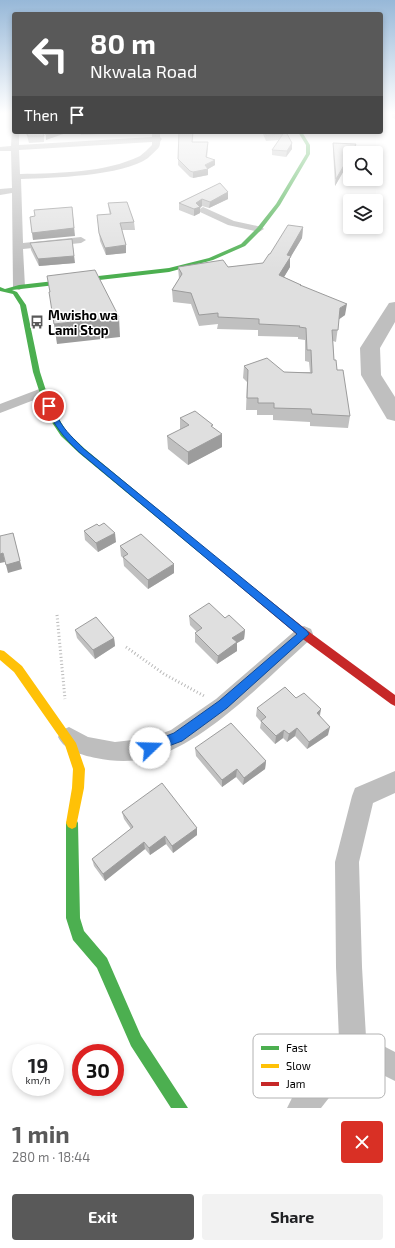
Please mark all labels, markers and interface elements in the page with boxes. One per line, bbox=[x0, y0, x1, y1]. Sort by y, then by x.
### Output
text: 80 m bbox=[90, 26, 156, 60]
icon: left bbox=[24, 28, 76, 80]
text: Nkwala Road bbox=[90, 60, 197, 82]
icon: arrive bbox=[66, 104, 88, 126]
text: Then bbox=[24, 106, 58, 124]
map controls bbox=[343, 146, 383, 234]
button: search bbox=[343, 146, 383, 186]
button: layers bbox=[343, 194, 383, 234]
place label: Mwisho wa Lami Stop bbox=[48, 307, 118, 338]
bus stop icon: Mwisho wa Lami Stop bbox=[29, 314, 45, 330]
pin bbox=[32, 389, 66, 423]
icon: arrive bbox=[38, 395, 60, 417]
position arrow bbox=[129, 727, 171, 769]
legend bbox=[253, 1034, 385, 1098]
text: Fast bbox=[286, 1041, 308, 1054]
speed limit sign: 30 bbox=[72, 1044, 124, 1096]
text: 19 bbox=[28, 1053, 48, 1077]
text: Slow bbox=[286, 1059, 311, 1072]
text: km/h bbox=[26, 1074, 50, 1086]
text: Jam bbox=[286, 1077, 305, 1090]
text: 1 min bbox=[12, 1119, 70, 1148]
button: close bbox=[341, 1121, 383, 1163]
text: 280 m · 18:44 bbox=[12, 1149, 90, 1165]
button: Exit bbox=[12, 1194, 194, 1240]
button: Share bbox=[202, 1194, 383, 1240]

